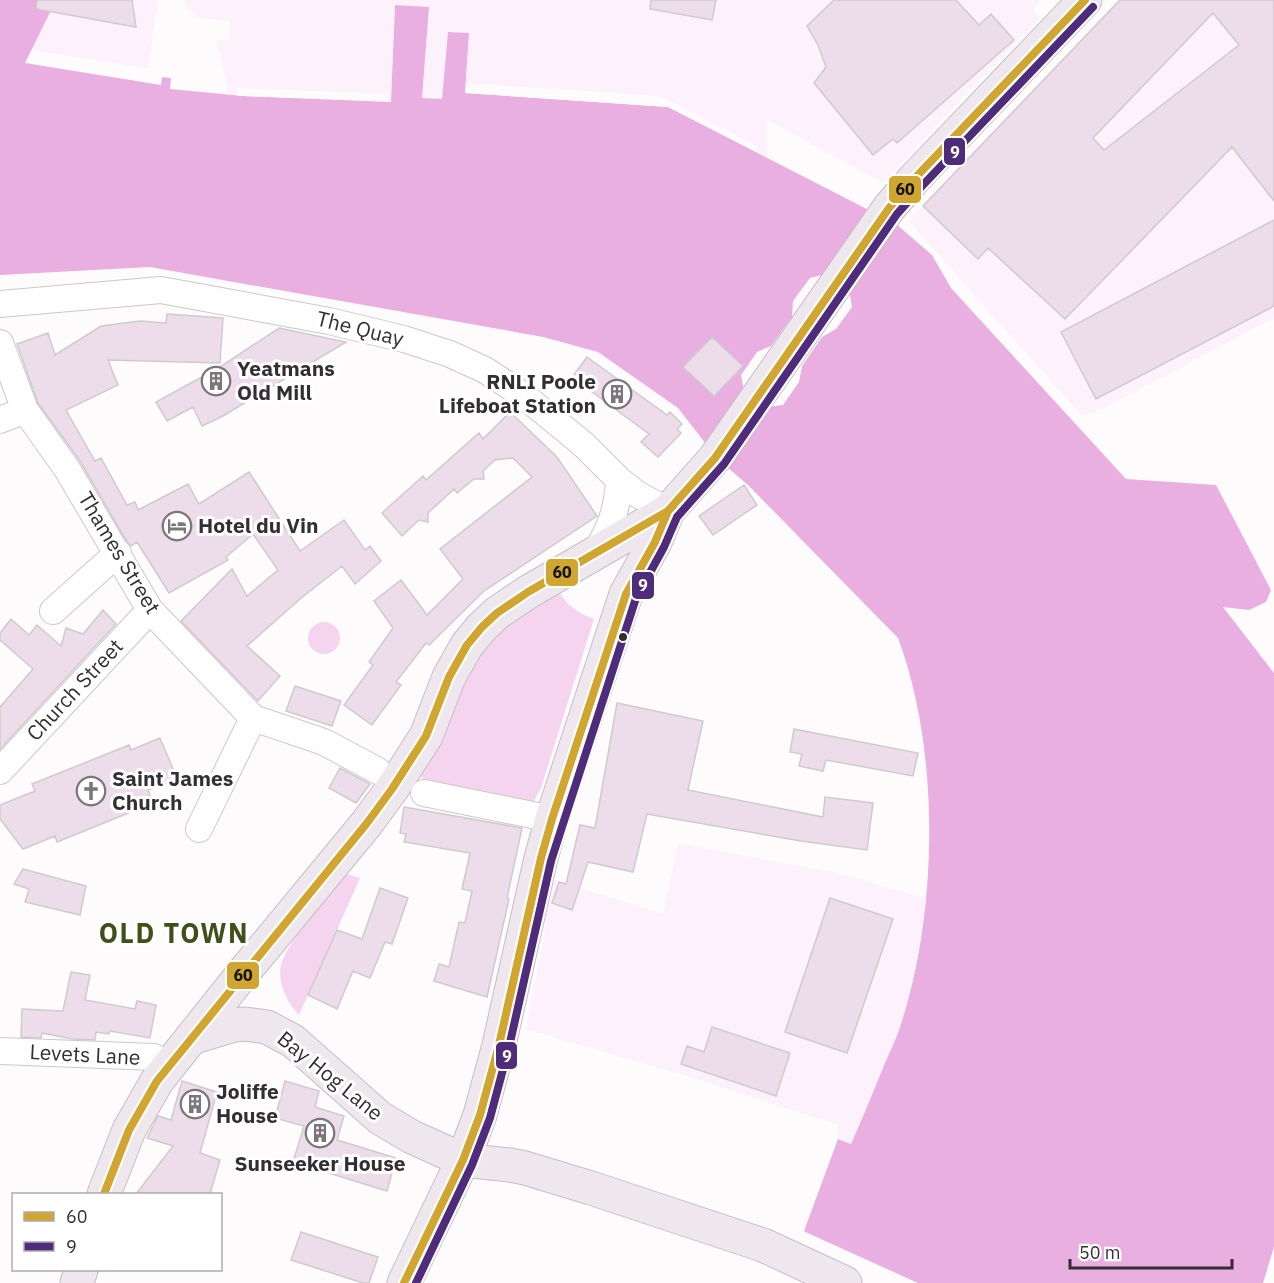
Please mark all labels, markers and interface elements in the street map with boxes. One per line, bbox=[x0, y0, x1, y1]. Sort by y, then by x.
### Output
line badge: 9 bbox=[943, 137, 966, 166]
text: 9 bbox=[950, 142, 960, 162]
line badge: 60 bbox=[888, 175, 922, 204]
text: 60 bbox=[895, 179, 915, 199]
street label: The Quay bbox=[314, 304, 407, 352]
place label: Yeatmans Old Mill bbox=[237, 354, 335, 406]
building icon: Yeatmans Old Mill bbox=[200, 365, 232, 397]
place label: RNLI Poole Lifeboat Station bbox=[439, 367, 596, 419]
building icon: RNLI Poole Lifeboat Station bbox=[601, 378, 633, 410]
street label: Thames Street bbox=[72, 486, 167, 619]
hotel icon: Hotel du Vin bbox=[161, 510, 193, 542]
place label: Hotel du Vin bbox=[198, 511, 318, 539]
line badge: 60 bbox=[545, 558, 579, 587]
text: 60 bbox=[552, 562, 572, 582]
line badge: 9 bbox=[631, 571, 655, 600]
text: 9 bbox=[638, 575, 648, 595]
unlabelled marker bbox=[617, 631, 629, 643]
street label: Church Street bbox=[20, 632, 129, 746]
place label: Saint James Church bbox=[112, 764, 233, 816]
church icon: Saint James Church bbox=[75, 775, 107, 807]
district label: OLD TOWN bbox=[99, 915, 249, 950]
line badge: 60 bbox=[226, 961, 260, 990]
text: 60 bbox=[233, 965, 253, 985]
street label: Bay Hog Lane bbox=[272, 1024, 389, 1126]
street label: Levets Lane bbox=[29, 1037, 141, 1071]
line badge: 9 bbox=[495, 1041, 518, 1070]
text: 9 bbox=[502, 1046, 512, 1066]
place label: Joliffe House bbox=[216, 1077, 279, 1129]
building icon: Joliffe House bbox=[179, 1088, 211, 1120]
building icon: Sunseeker House bbox=[304, 1117, 336, 1149]
place label: Sunseeker House bbox=[234, 1149, 406, 1177]
legend bbox=[12, 1193, 222, 1271]
text: 60 bbox=[66, 1205, 88, 1228]
scale bar bbox=[1070, 1232, 1232, 1270]
text: 9 bbox=[66, 1235, 77, 1258]
text: 50 m bbox=[1079, 1241, 1121, 1264]

